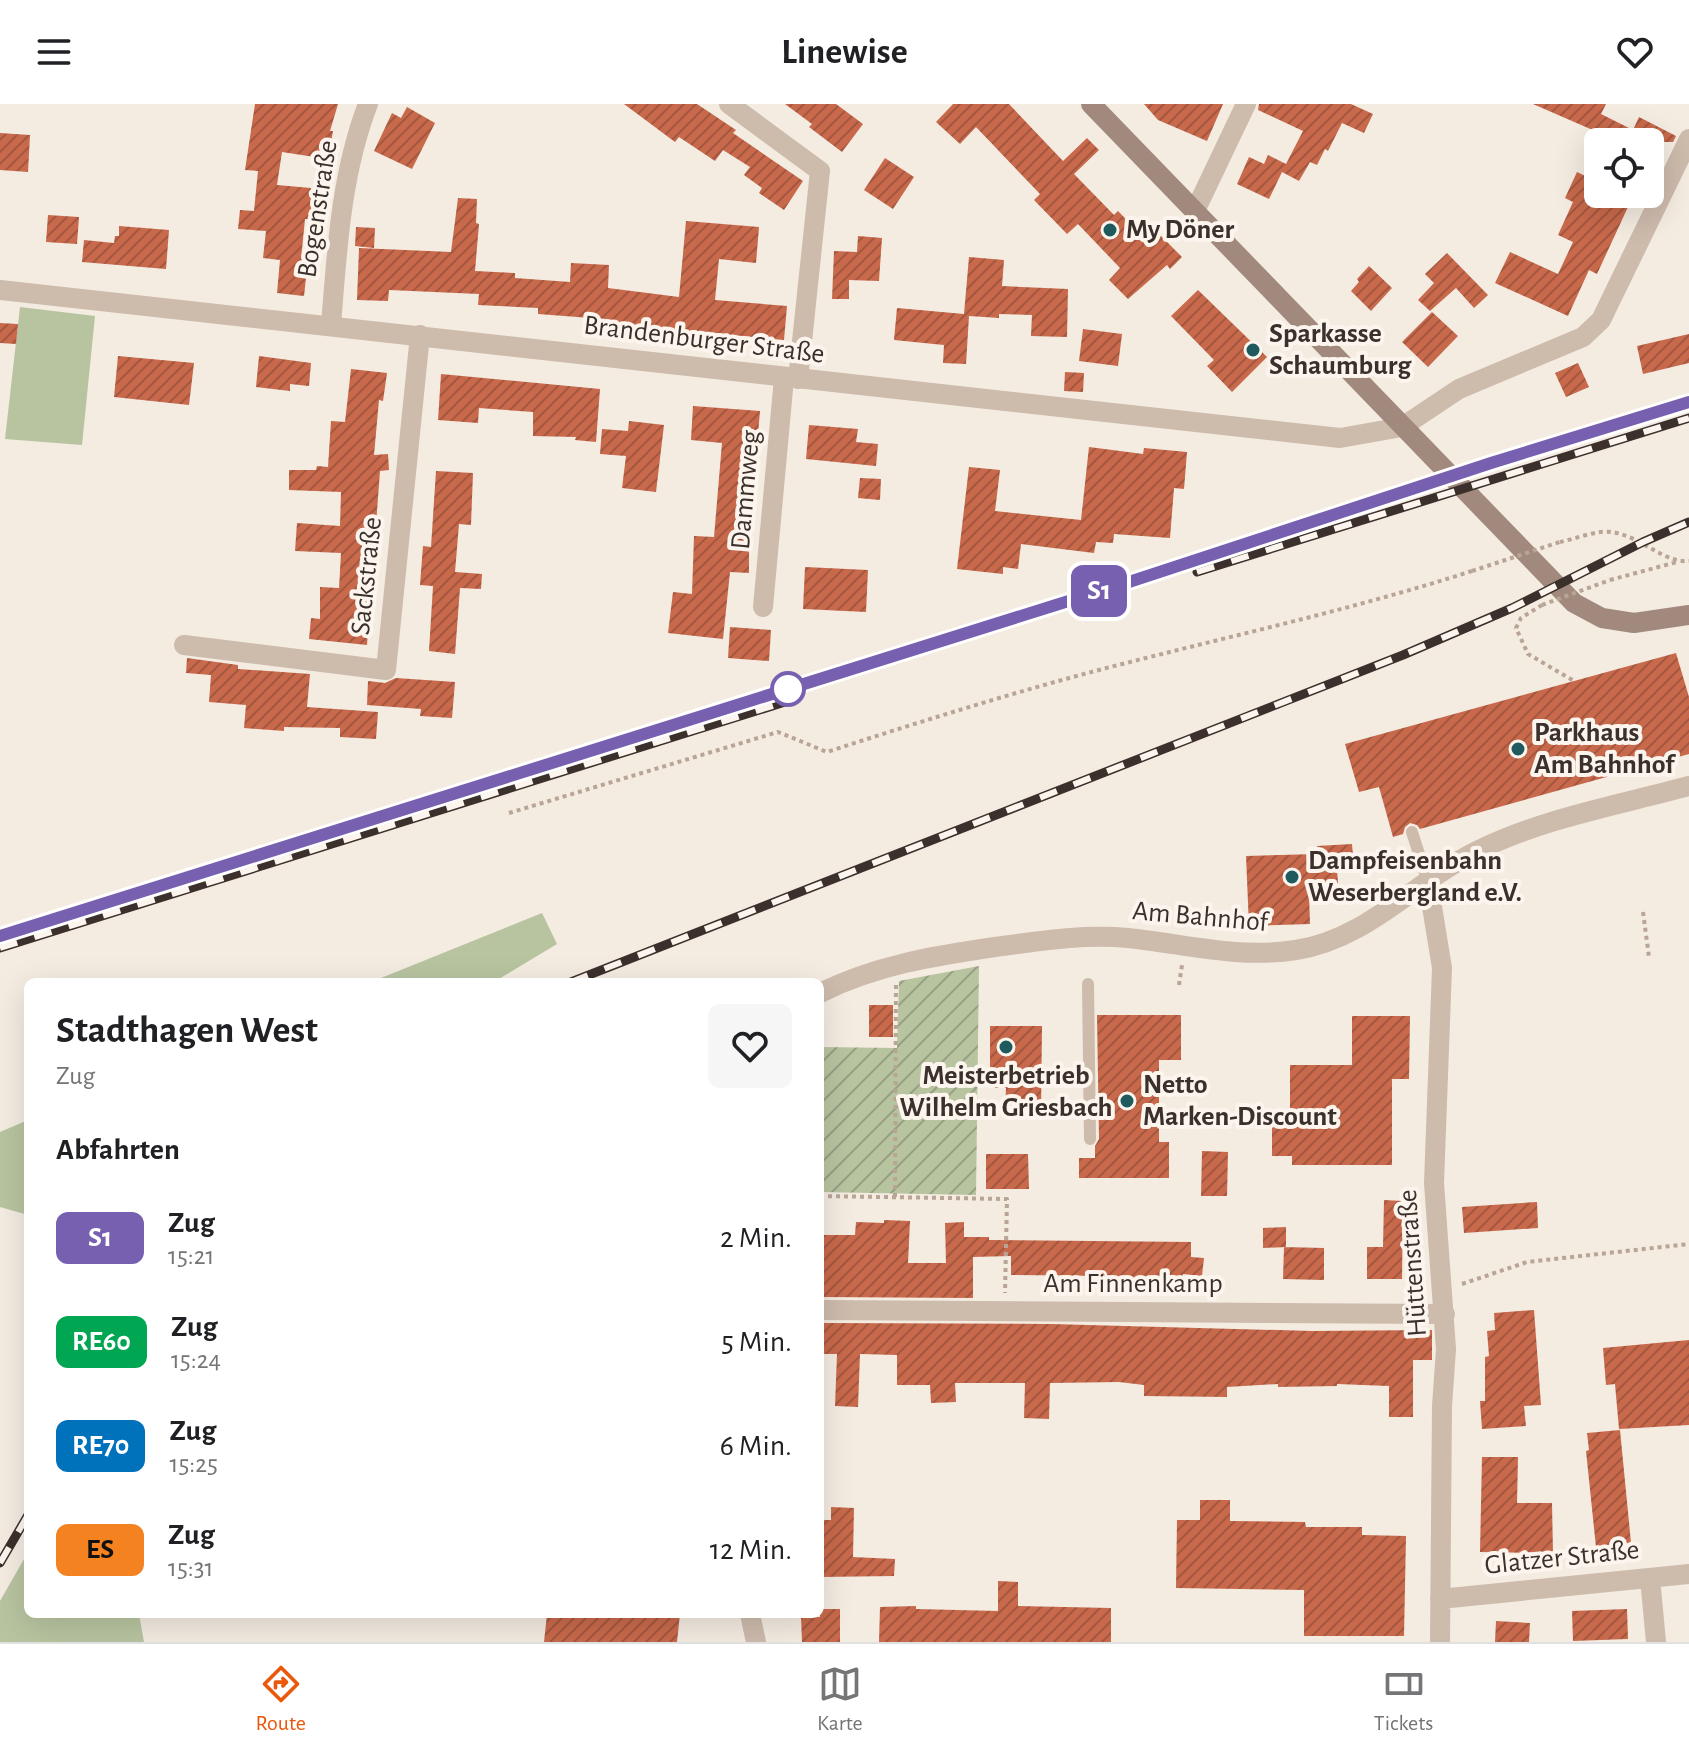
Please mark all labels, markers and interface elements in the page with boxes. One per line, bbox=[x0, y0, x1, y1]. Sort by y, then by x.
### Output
icon: menu bbox=[32, 30, 76, 74]
icon: heart bbox=[1613, 30, 1657, 74]
text: Linewise bbox=[781, 34, 908, 70]
map controls bbox=[1584, 128, 1664, 208]
button: locate bbox=[1584, 128, 1664, 208]
street label: Bogenstraße bbox=[293, 138, 343, 280]
place label: My Döner bbox=[1126, 216, 1235, 244]
marker: My Döner bbox=[1101, 221, 1119, 239]
street label: Brandenburger Straße bbox=[582, 311, 826, 369]
place label: Sparkasse Schaumburg bbox=[1269, 320, 1412, 380]
marker: Sparkasse Schaumburg bbox=[1244, 341, 1262, 359]
street label: Dammweg bbox=[727, 429, 765, 551]
street label: Sackstraße bbox=[347, 516, 387, 636]
line badge: S1 bbox=[1063, 565, 1135, 617]
text: S1 bbox=[1087, 577, 1111, 605]
unlabelled marker bbox=[771, 672, 805, 706]
place label: Parkhaus Am Bahnhof bbox=[1534, 719, 1676, 779]
marker: Parkhaus Am Bahnhof bbox=[1509, 740, 1527, 758]
place label: Dampfeisenbahn Weserbergland e.V. bbox=[1308, 847, 1522, 907]
marker: Dampfeisenbahn Weserbergland e.V. bbox=[1283, 868, 1301, 886]
street label: Am Bahnhof bbox=[1131, 897, 1270, 937]
button: heart bbox=[708, 1004, 792, 1088]
text: Stadthagen West bbox=[56, 1012, 318, 1050]
marker: Meisterbetrieb Wilhelm Griesbach bbox=[997, 1038, 1015, 1056]
place label: Meisterbetrieb Wilhelm Griesbach bbox=[899, 1062, 1113, 1122]
text: Zug bbox=[56, 1063, 95, 1089]
place label: Netto Marken-Discount bbox=[1143, 1071, 1337, 1131]
marker: Netto Marken-Discount bbox=[1118, 1092, 1136, 1110]
text: Abfahrten bbox=[56, 1135, 180, 1165]
street label: Hüttenstraße bbox=[1394, 1188, 1432, 1338]
text: Zug bbox=[168, 1208, 215, 1238]
text: 2 Min. bbox=[720, 1223, 792, 1253]
text: S1 bbox=[88, 1224, 112, 1252]
text: 15:21 bbox=[168, 1243, 215, 1269]
street label: Am Finnenkamp bbox=[1043, 1270, 1223, 1298]
text: Zug bbox=[171, 1312, 218, 1342]
text: 5 Min. bbox=[721, 1327, 792, 1357]
text: RE60 bbox=[72, 1328, 131, 1356]
text: 15:24 bbox=[171, 1347, 221, 1373]
text: Zug bbox=[169, 1416, 216, 1446]
text: 6 Min. bbox=[720, 1431, 792, 1461]
text: RE70 bbox=[72, 1432, 129, 1460]
text: 15:25 bbox=[169, 1451, 218, 1477]
text: Zug bbox=[168, 1520, 215, 1550]
text: 12 Min. bbox=[710, 1535, 792, 1565]
text: ES bbox=[86, 1536, 114, 1564]
street label: Glatzer Straße bbox=[1483, 1536, 1641, 1580]
text: 15:31 bbox=[168, 1555, 213, 1581]
tab: Route bbox=[256, 1662, 306, 1736]
tab: Karte bbox=[817, 1662, 863, 1736]
tab: Tickets bbox=[1374, 1662, 1433, 1736]

